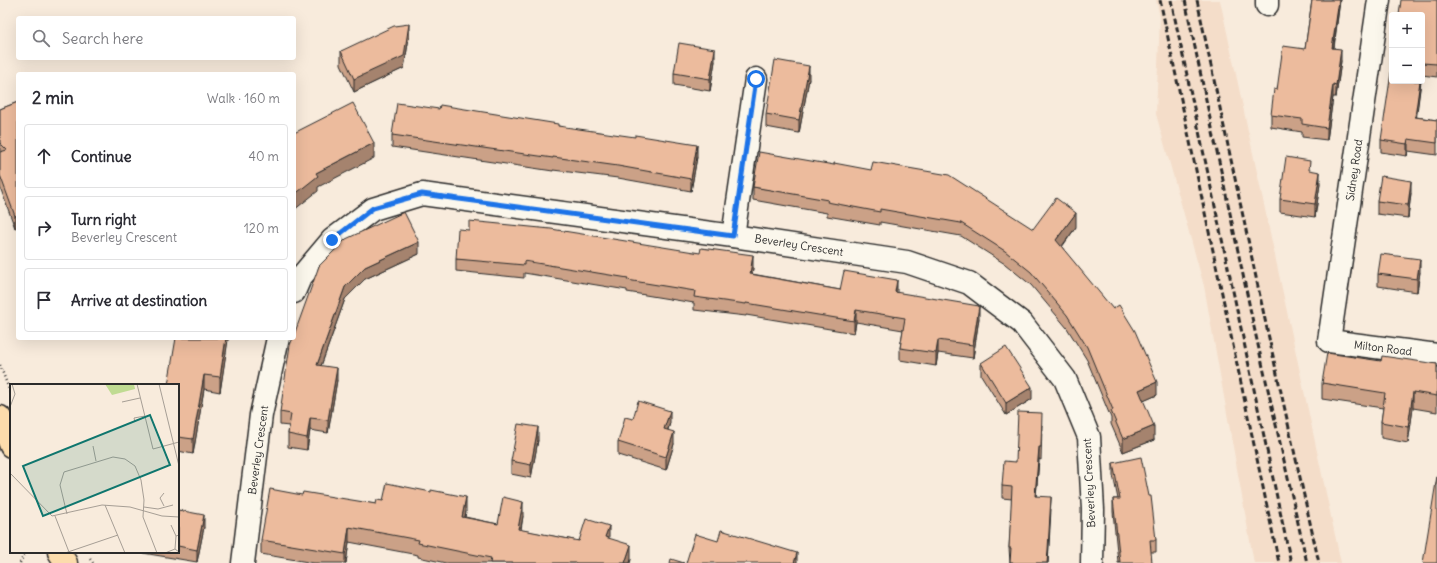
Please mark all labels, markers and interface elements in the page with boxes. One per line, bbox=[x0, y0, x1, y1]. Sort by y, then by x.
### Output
map controls bbox=[1389, 12, 1425, 84]
button: + bbox=[1389, 12, 1425, 48]
search box bbox=[16, 16, 296, 60]
icon: search bbox=[30, 27, 52, 49]
text: Search here bbox=[62, 29, 143, 48]
button: − bbox=[1389, 48, 1425, 84]
route start bbox=[747, 70, 765, 88]
text: 2 min bbox=[32, 87, 74, 109]
text: Walk · 160 m bbox=[207, 90, 280, 107]
street label: Sidney Road bbox=[1343, 138, 1365, 202]
icon: ahead bbox=[33, 145, 55, 167]
text: Continue bbox=[71, 147, 132, 166]
text: 40 m bbox=[248, 148, 279, 165]
text: Turn right bbox=[71, 210, 136, 229]
icon: right bbox=[33, 217, 55, 239]
text: 120 m bbox=[244, 220, 279, 237]
text: Beverley Crescent bbox=[71, 229, 177, 246]
route end bbox=[323, 231, 341, 249]
street label: Beverley Crescent bbox=[754, 231, 845, 259]
icon: arrive bbox=[33, 289, 55, 311]
text: Arrive at destination bbox=[71, 291, 207, 310]
street label: Milton Road bbox=[1353, 337, 1413, 359]
inset map bbox=[10, 384, 179, 553]
street label: Beverley Crescent bbox=[245, 404, 271, 495]
street label: Beverley Crescent bbox=[1080, 438, 1098, 528]

